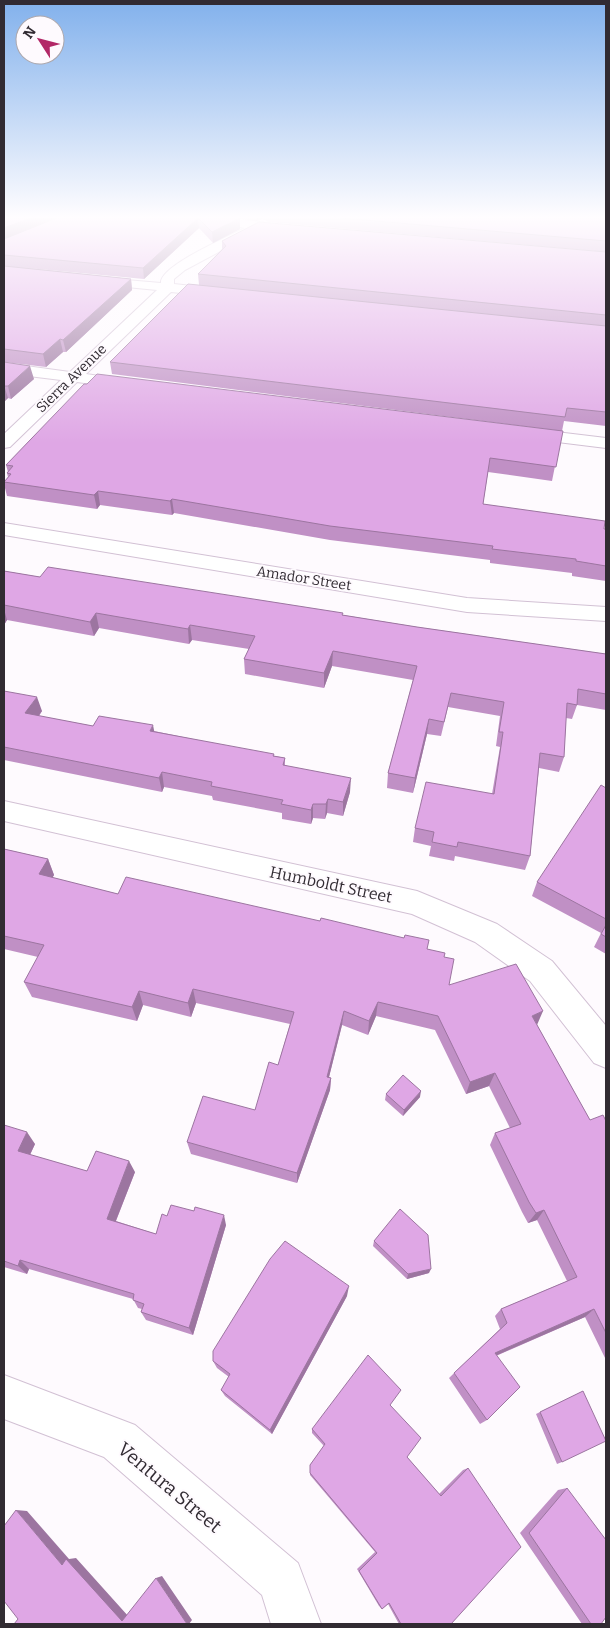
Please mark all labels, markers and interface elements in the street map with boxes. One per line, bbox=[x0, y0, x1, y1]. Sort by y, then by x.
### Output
north arrow bbox=[15, 15, 65, 65]
text: N bbox=[20, 23, 40, 42]
street label: Sierra Avenue bbox=[33, 341, 110, 416]
street label: Amador Street bbox=[255, 563, 352, 594]
street label: Humboldt Street bbox=[268, 862, 394, 907]
street label: Ventura Street bbox=[113, 1437, 226, 1538]

